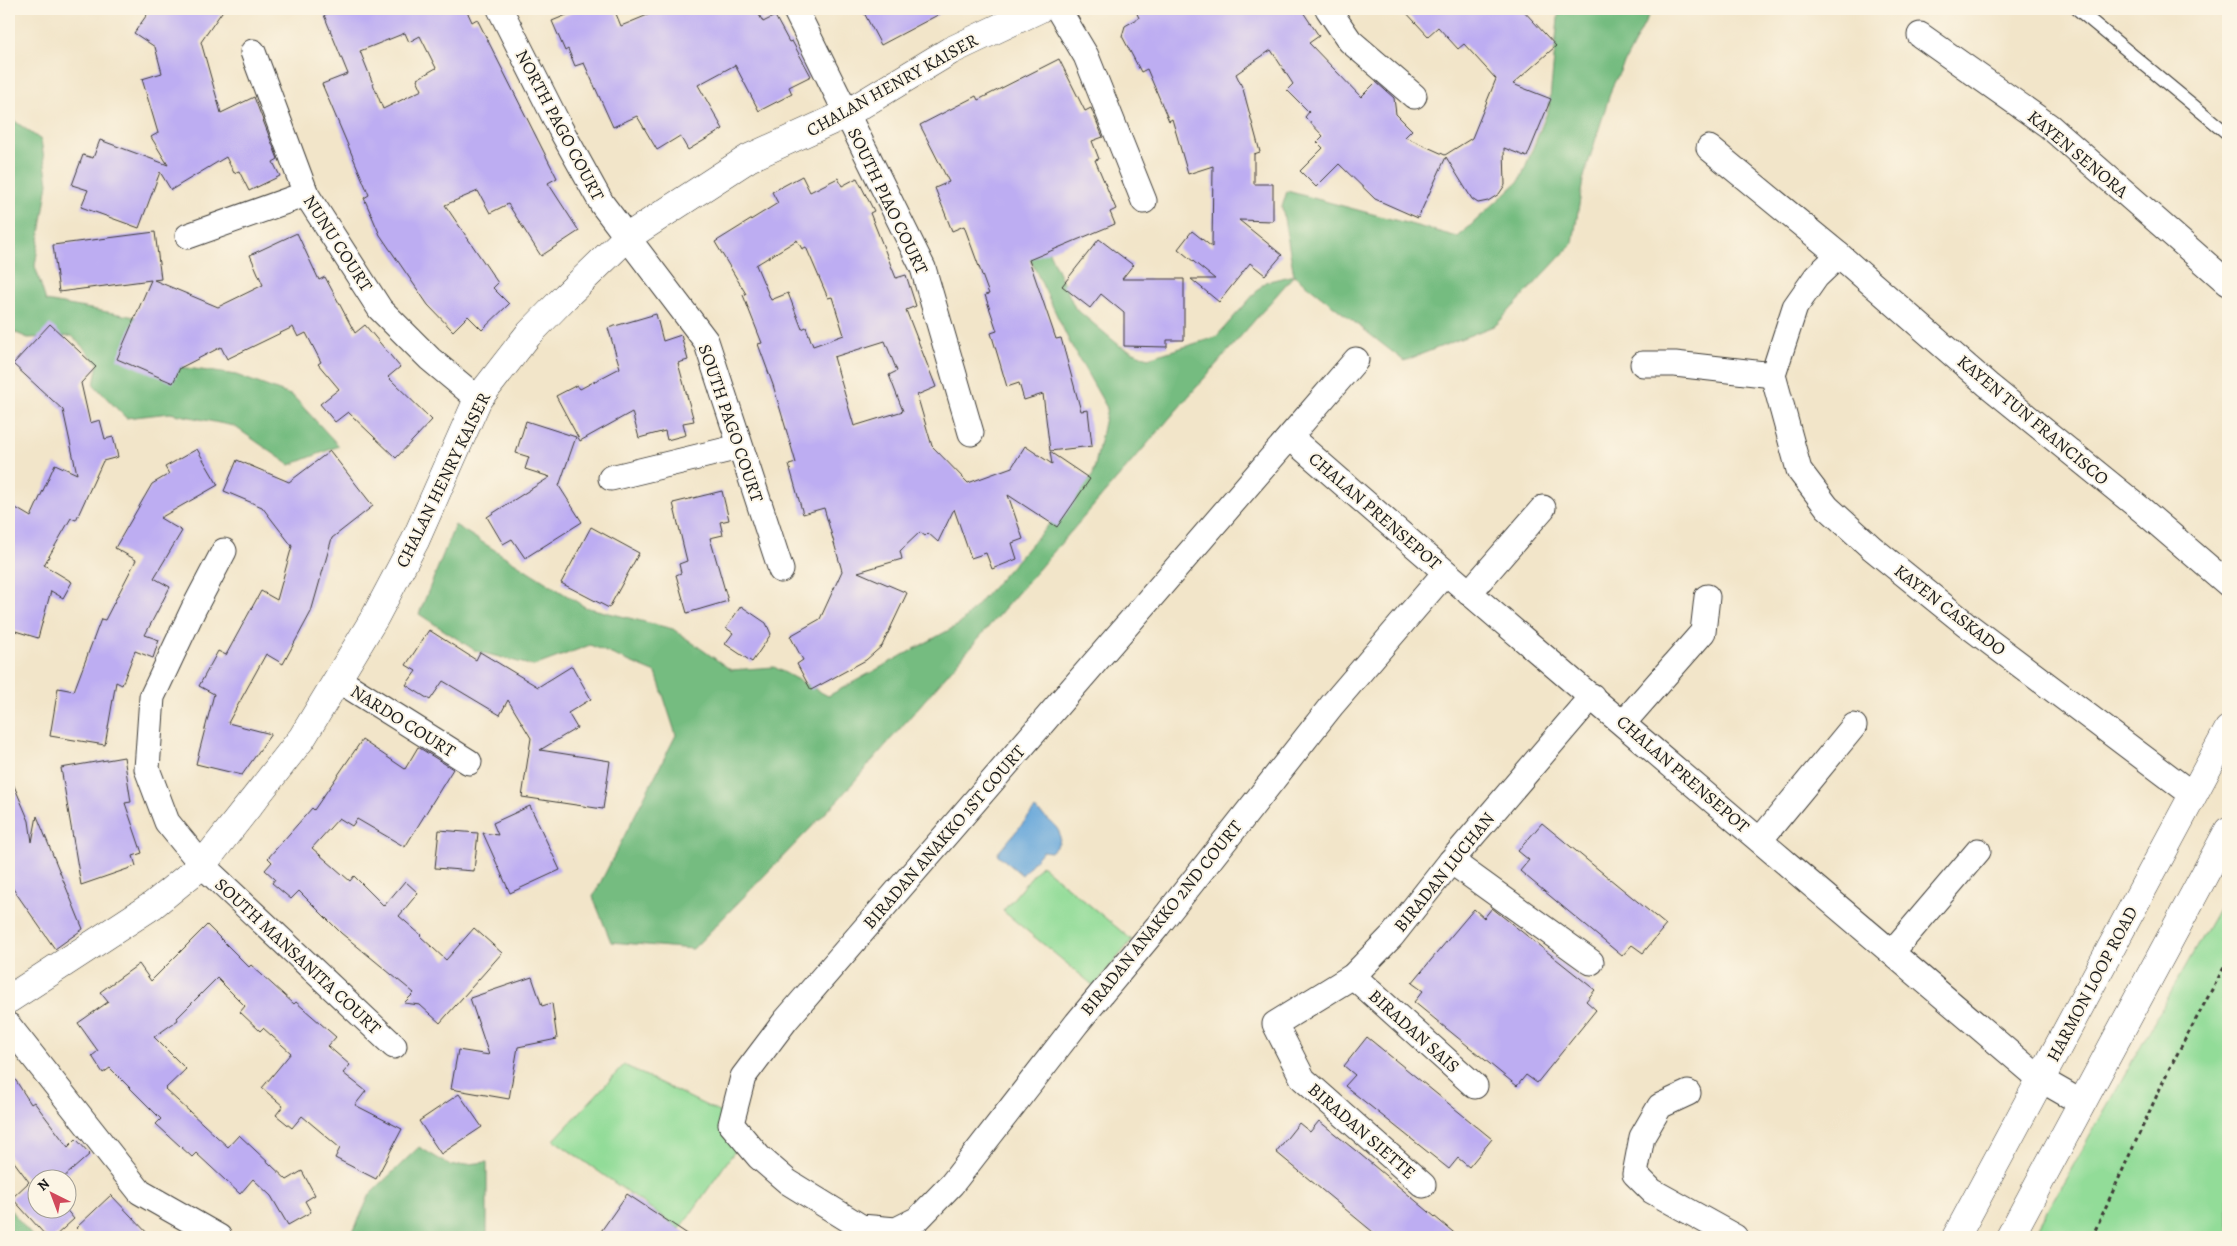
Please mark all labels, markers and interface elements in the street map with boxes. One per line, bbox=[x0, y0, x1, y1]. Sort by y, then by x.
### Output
street label: CHALAN HENRY KAISER bbox=[802, 28, 982, 142]
street label: NORTH PAGO COURT bbox=[510, 45, 610, 205]
street label: KAYEN SENORA bbox=[2023, 105, 2134, 204]
street label: SOUTH PIAO COURT bbox=[842, 124, 934, 278]
street label: NUNU COURT bbox=[298, 190, 378, 296]
street label: SOUTH PAGO COURT bbox=[693, 341, 769, 505]
street label: KAYEN TUN FRANCISCO bbox=[1952, 350, 2114, 490]
street label: CHALAN HENRY KAISER bbox=[390, 388, 496, 572]
street label: CHALAN PRENSEPOT bbox=[1304, 447, 1447, 575]
street label: KAYEN CASKADO bbox=[1889, 559, 2011, 661]
street label: NARDO COURT bbox=[346, 679, 460, 763]
street label: CHALAN PRENSEPOT bbox=[1612, 710, 1755, 838]
street label: BIRADAN ANAKKO 1ST COURT bbox=[858, 740, 1031, 934]
street label: BIRADAN LUCHAN bbox=[1388, 807, 1500, 937]
street label: BIRADAN ANAKKO 2ND COURT bbox=[1075, 815, 1247, 1021]
street label: SOUTH MANSANITA COURT bbox=[210, 873, 386, 1040]
street label: HARMON LOOP ROAD bbox=[2041, 902, 2143, 1066]
street label: BIRADAN SAIS bbox=[1363, 984, 1465, 1078]
street label: BIRADAN SIETTE bbox=[1303, 1078, 1421, 1184]
north arrow bbox=[28, 1168, 78, 1218]
text: N bbox=[33, 1174, 54, 1195]

